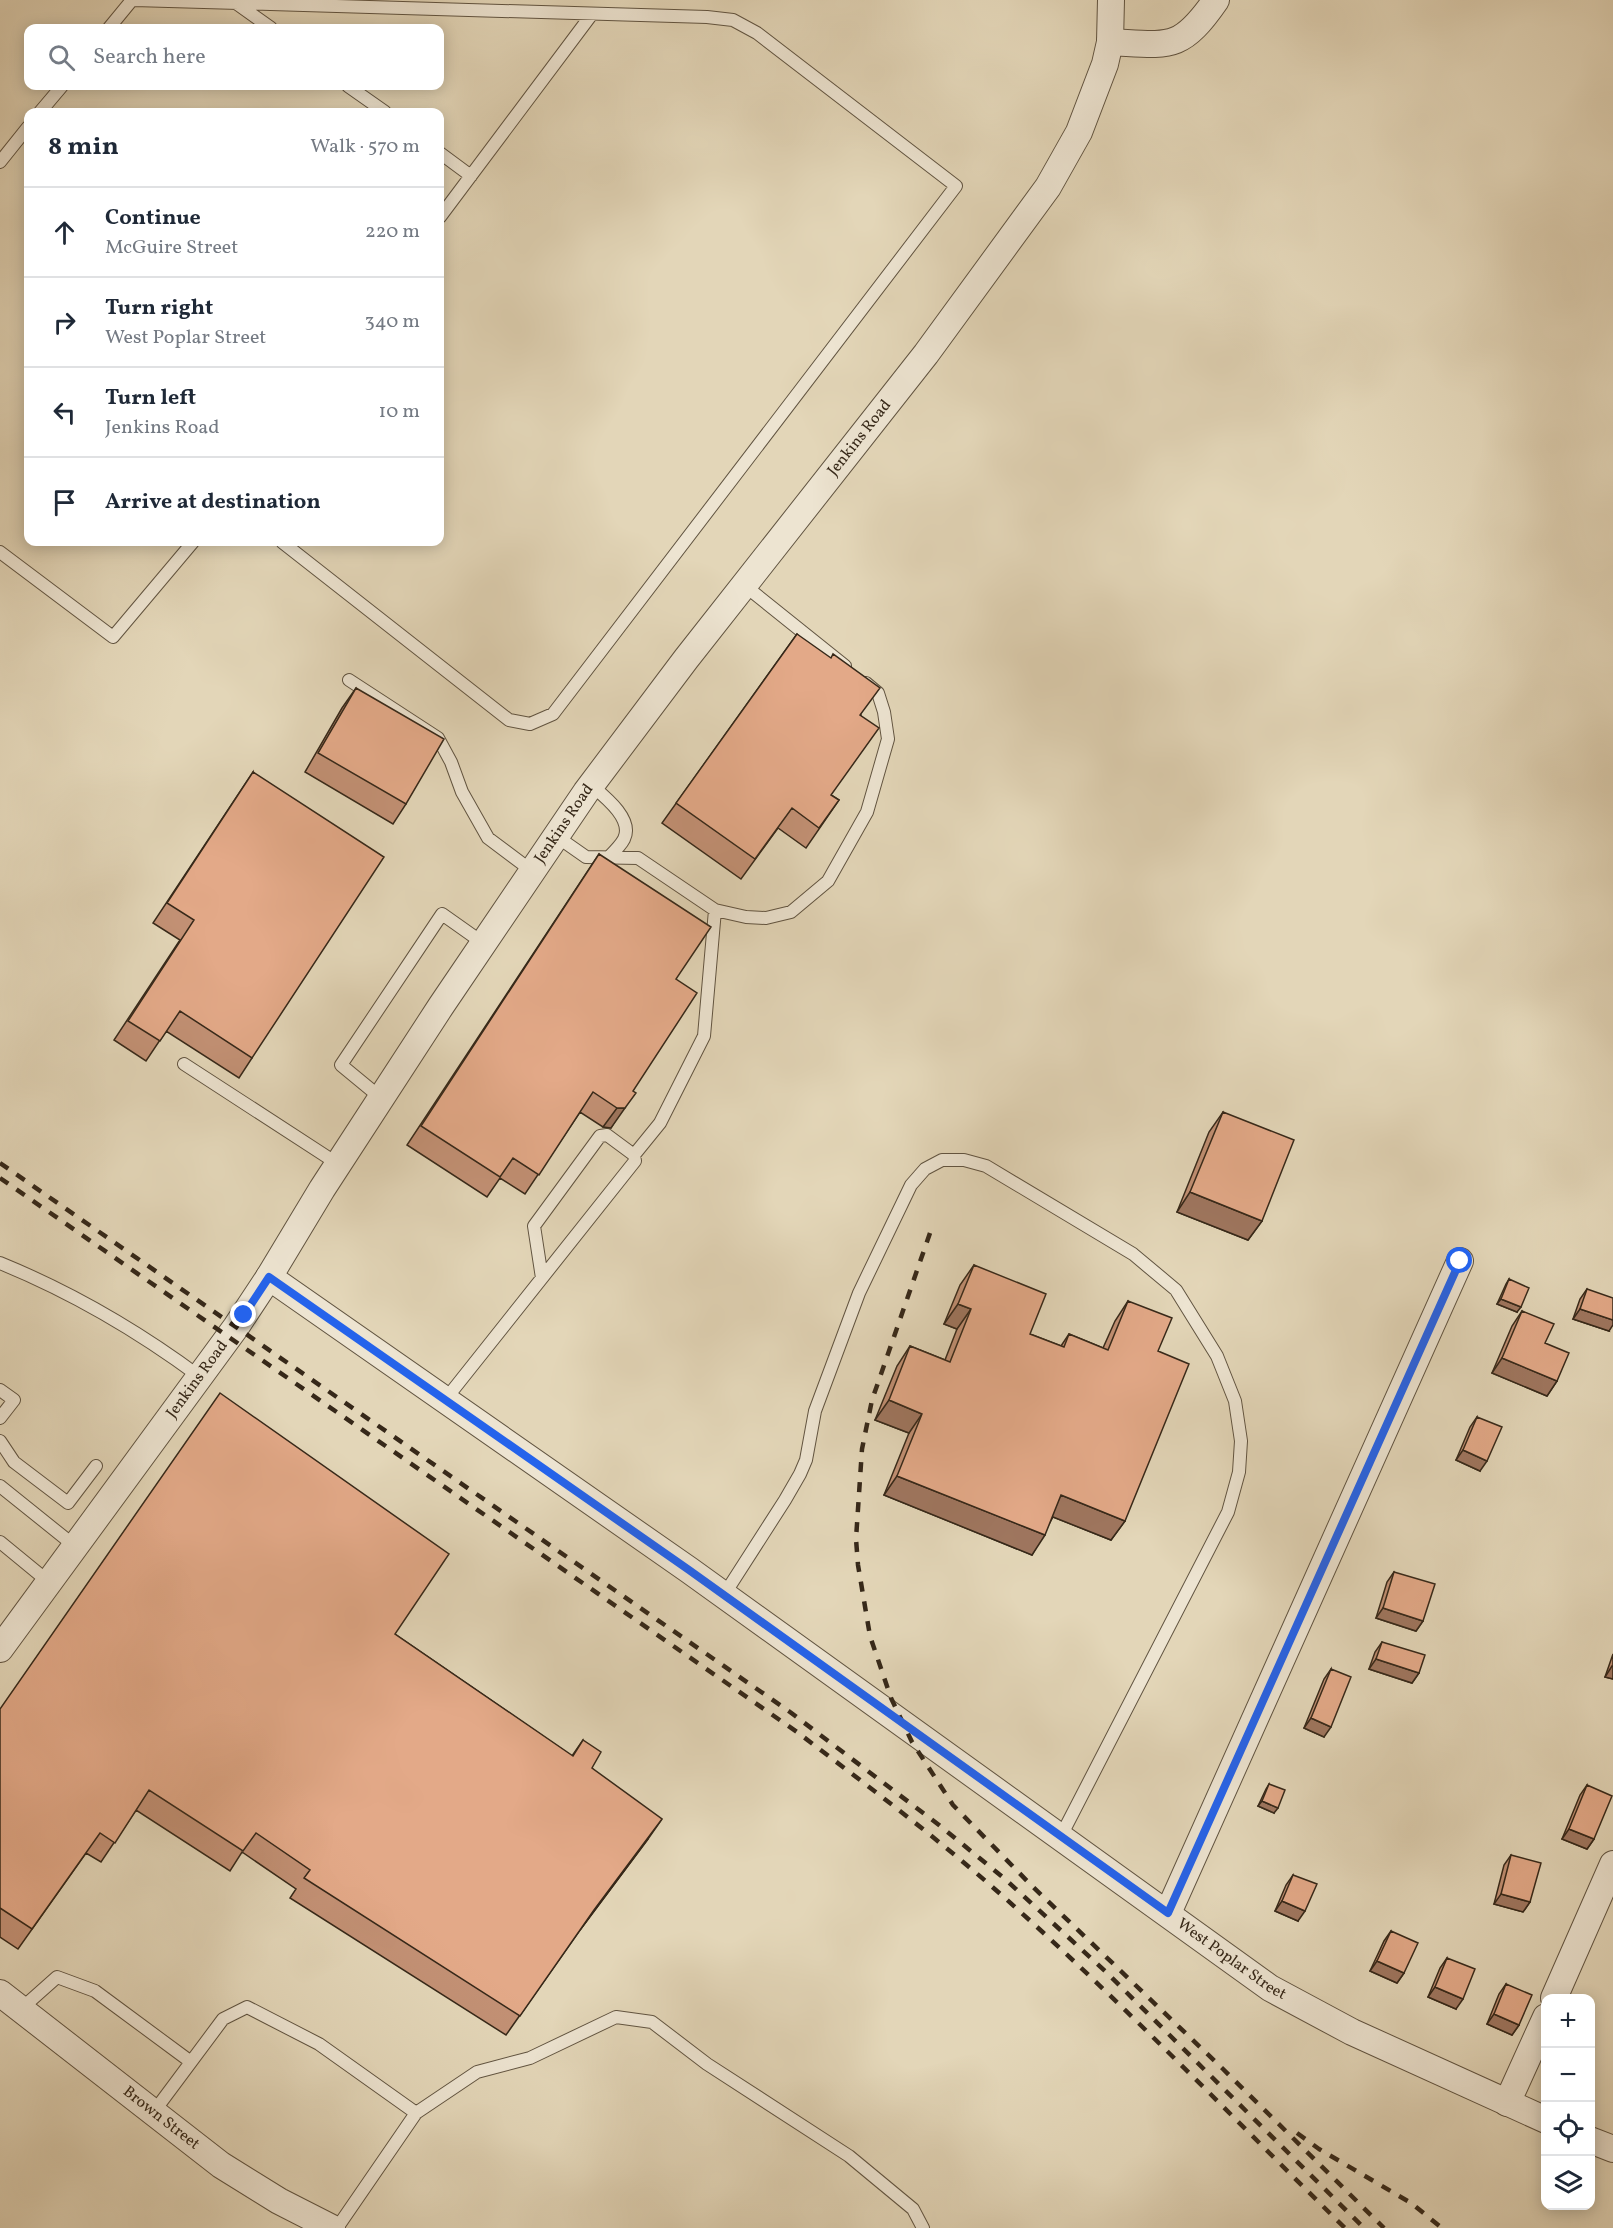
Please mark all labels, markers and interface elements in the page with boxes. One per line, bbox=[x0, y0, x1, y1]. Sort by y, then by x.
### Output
search box bbox=[24, 24, 444, 90]
icon: search bbox=[45, 41, 78, 74]
text: Search here bbox=[93, 42, 206, 73]
text: 8 min bbox=[48, 129, 119, 165]
text: Walk · 570 m bbox=[310, 133, 420, 161]
text: Continue bbox=[105, 203, 201, 234]
icon: ahead bbox=[48, 216, 81, 249]
text: 220 m bbox=[365, 218, 420, 246]
text: McGuire Street bbox=[105, 234, 238, 262]
text: Turn right bbox=[105, 293, 213, 324]
icon: right bbox=[48, 306, 81, 339]
text: 340 m bbox=[364, 308, 420, 336]
text: West Poplar Street bbox=[105, 324, 266, 352]
text: Turn left bbox=[105, 383, 196, 414]
street label: Jenkins Road bbox=[823, 395, 897, 481]
icon: left bbox=[48, 396, 81, 429]
text: 10 m bbox=[379, 398, 420, 426]
text: Jenkins Road bbox=[105, 414, 220, 442]
icon: arrive bbox=[48, 486, 81, 519]
text: Arrive at destination bbox=[105, 487, 321, 518]
street label: Jenkins Road bbox=[529, 780, 599, 868]
route start bbox=[1446, 1247, 1472, 1273]
route end bbox=[230, 1301, 256, 1327]
street label: Jenkins Road bbox=[161, 1336, 233, 1423]
street label: West Poplar Street bbox=[1172, 1913, 1290, 2006]
map controls bbox=[1541, 1994, 1595, 2210]
button: + bbox=[1541, 1994, 1595, 2048]
button: − bbox=[1541, 2048, 1595, 2102]
street label: Brown Street bbox=[118, 2081, 204, 2156]
button: locate bbox=[1541, 2102, 1595, 2156]
button: layers bbox=[1541, 2156, 1595, 2210]

